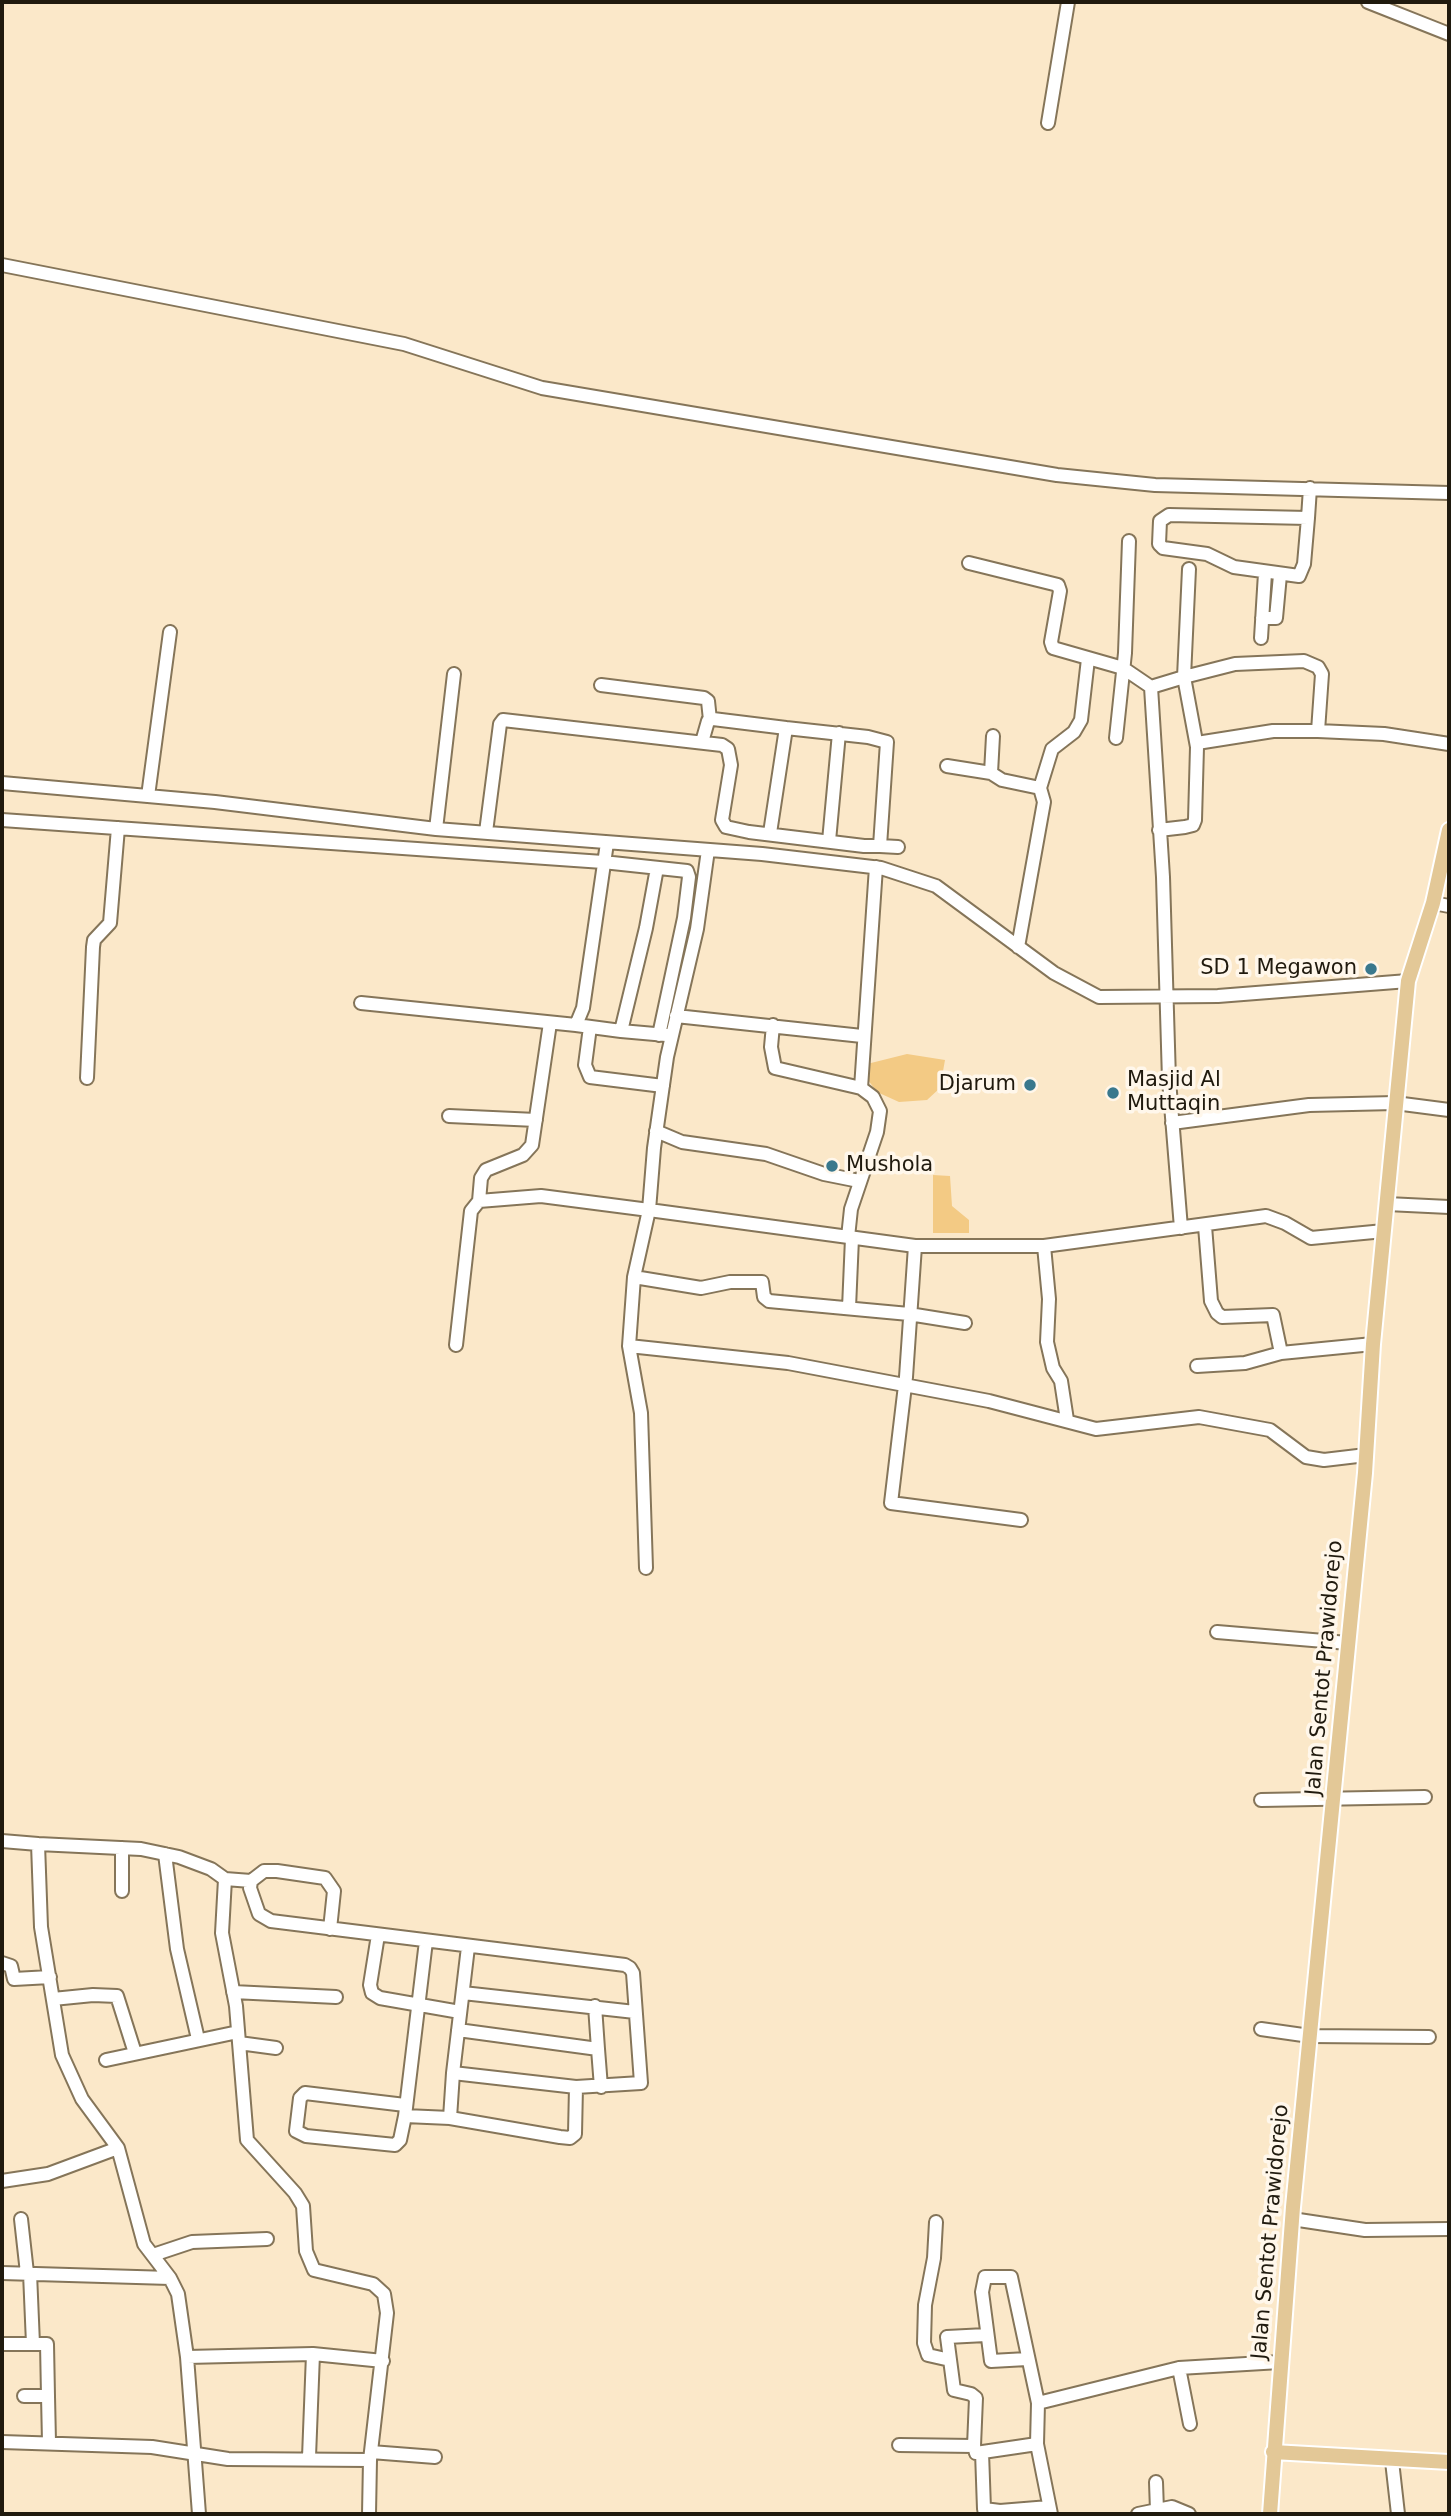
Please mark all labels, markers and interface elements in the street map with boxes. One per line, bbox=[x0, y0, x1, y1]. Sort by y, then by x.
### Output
place label: SD 1 Megawon bbox=[1200, 956, 1357, 982]
marker: SD 1 Megawon bbox=[1363, 961, 1379, 977]
place label: Masjid Al Muttaqin bbox=[1127, 1068, 1221, 1118]
place label: Djarum bbox=[939, 1072, 1016, 1098]
marker: Djarum bbox=[1022, 1077, 1038, 1093]
marker: Masjid Al Muttaqin bbox=[1105, 1085, 1121, 1101]
place label: Mushola bbox=[846, 1153, 933, 1179]
marker: Mushola bbox=[824, 1158, 840, 1174]
street label: Jalan Sentot Prawidorejo bbox=[1301, 1539, 1349, 1797]
street label: Jalan Sentot Prawidorejo bbox=[1247, 2103, 1295, 2361]

